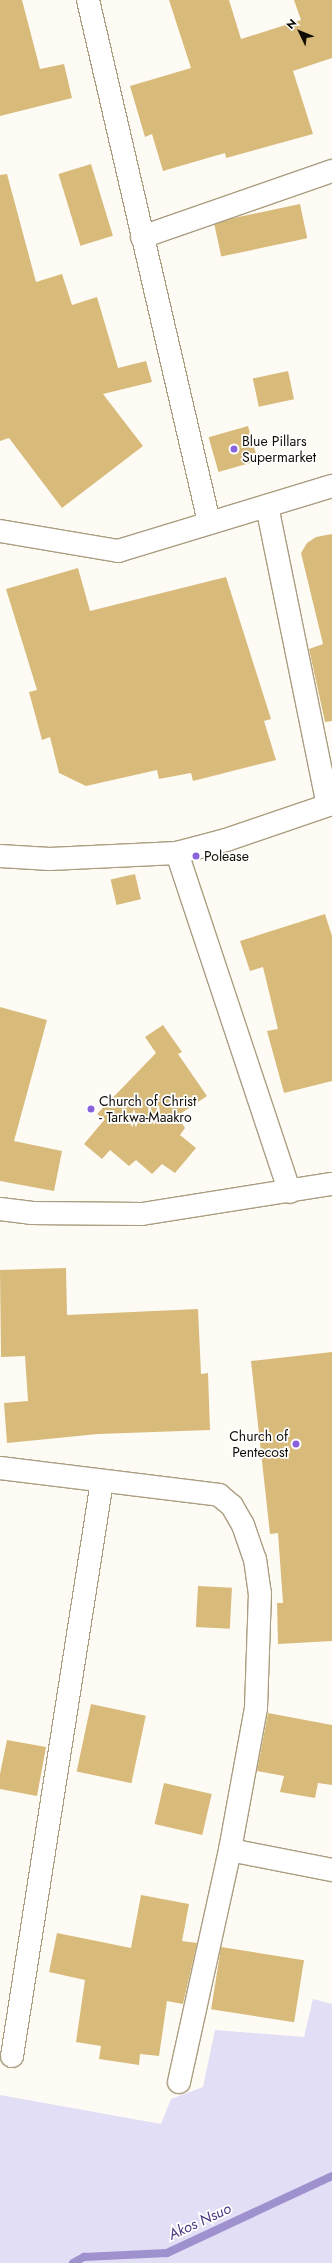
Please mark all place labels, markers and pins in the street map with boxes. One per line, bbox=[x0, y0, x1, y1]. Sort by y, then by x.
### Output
place label: Blue Pillars Supermarket bbox=[242, 433, 316, 466]
marker: Blue Pillars Supermarket bbox=[229, 444, 239, 454]
place label: Polease bbox=[204, 848, 249, 864]
marker: Polease bbox=[191, 851, 201, 861]
place label: Church of Christ - Tarkwa-Maakro bbox=[99, 1093, 196, 1126]
marker: Church of Christ - Tarkwa-Maakro bbox=[86, 1104, 96, 1114]
place label: Church of Pentecost bbox=[229, 1428, 288, 1460]
marker: Church of Pentecost bbox=[291, 1439, 301, 1449]

